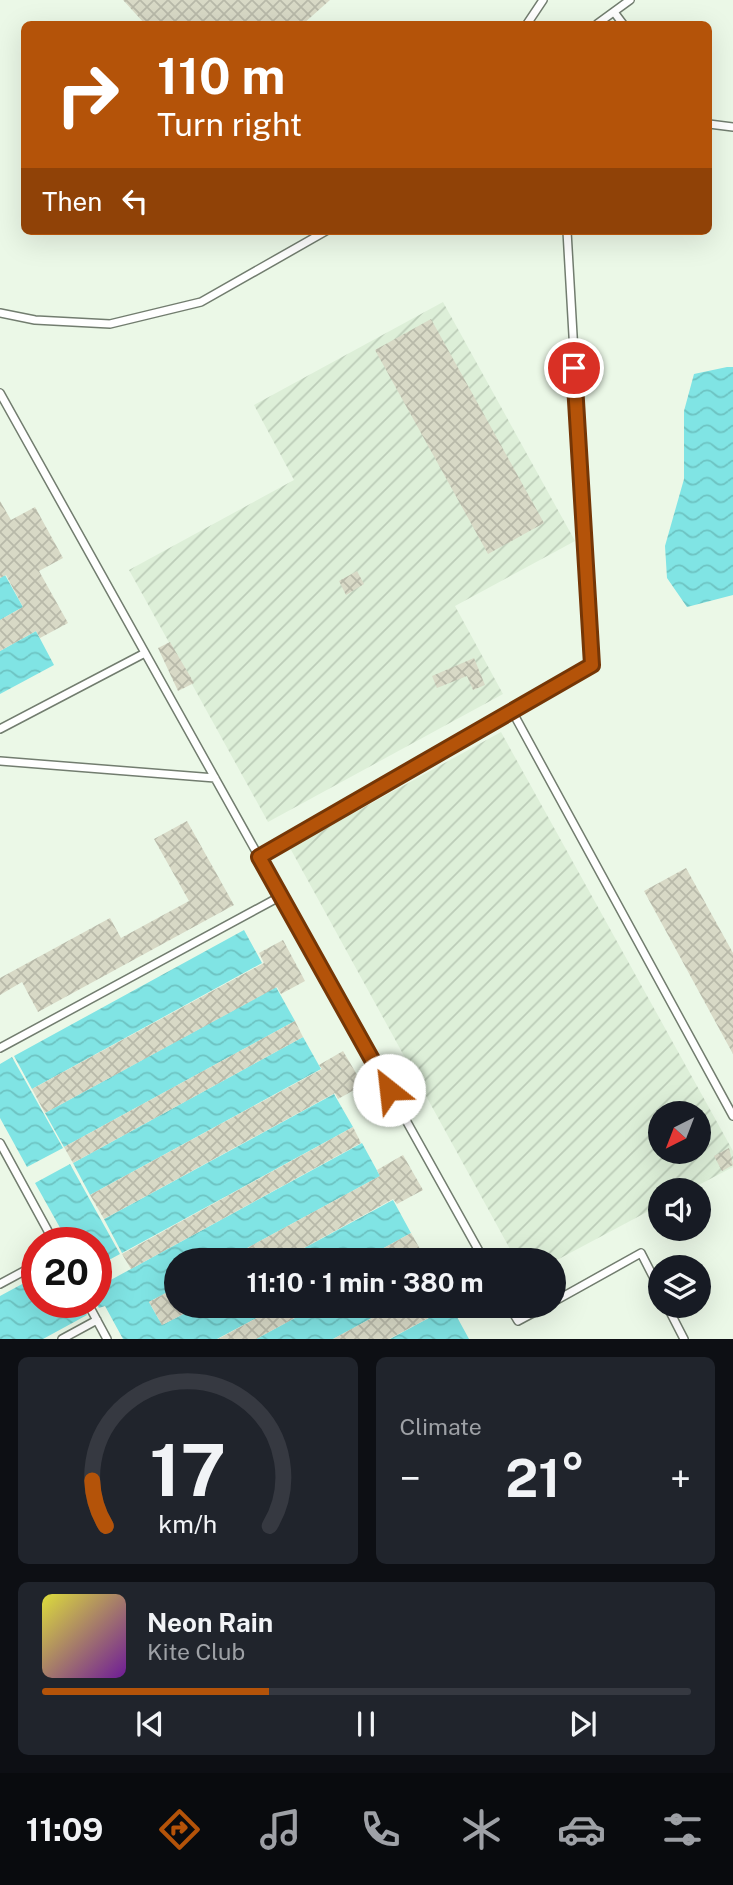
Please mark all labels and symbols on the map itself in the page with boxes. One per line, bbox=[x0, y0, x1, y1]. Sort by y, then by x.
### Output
pin bbox=[544, 338, 604, 398]
position arrow bbox=[352, 1053, 426, 1127]
north arrow bbox=[648, 1101, 710, 1164]
speed limit sign: 20 bbox=[21, 1227, 112, 1318]

